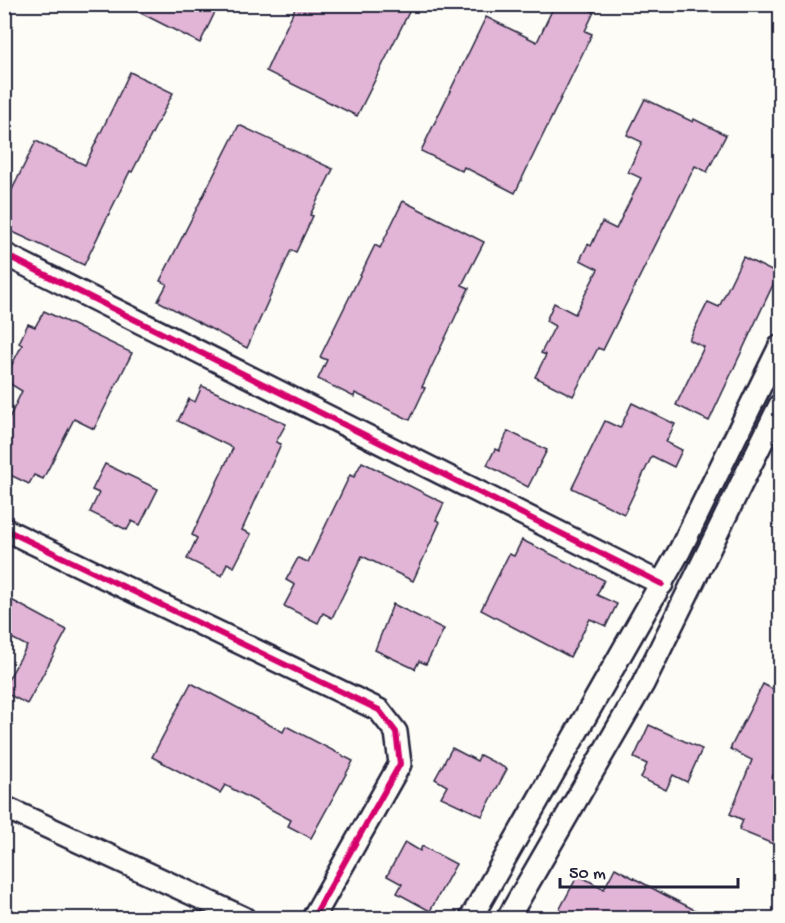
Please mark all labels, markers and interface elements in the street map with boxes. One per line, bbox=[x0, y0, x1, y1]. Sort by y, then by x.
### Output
scale bar bbox=[560, 851, 738, 889]
text: 50 m bbox=[569, 864, 606, 885]

